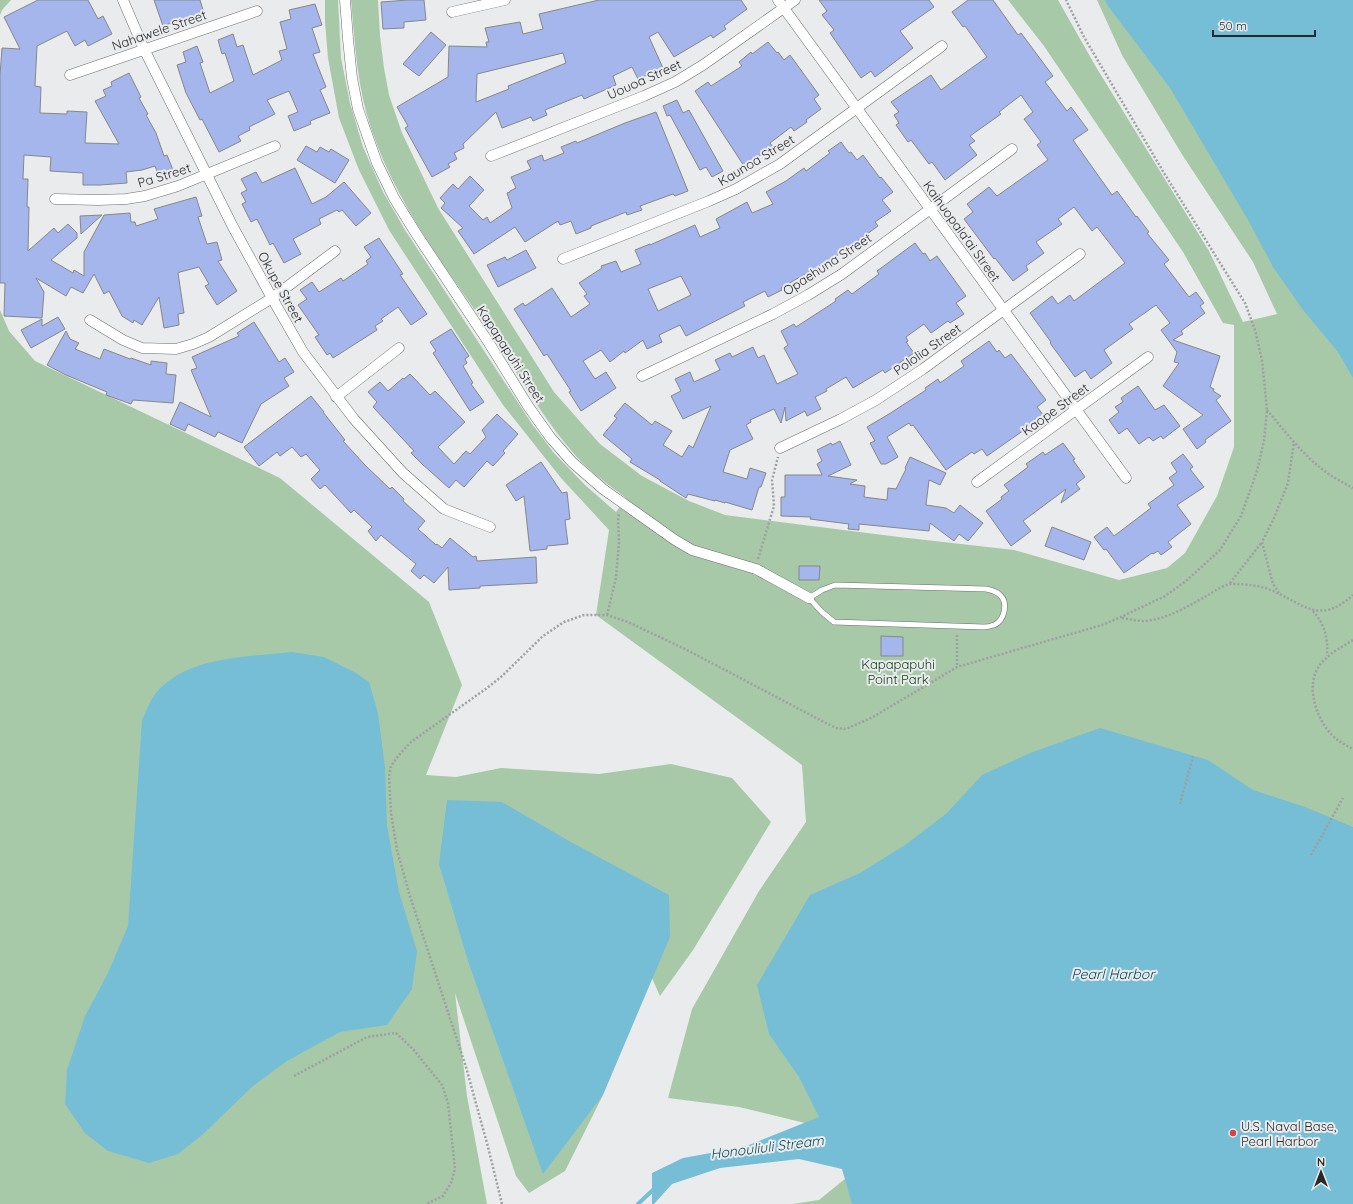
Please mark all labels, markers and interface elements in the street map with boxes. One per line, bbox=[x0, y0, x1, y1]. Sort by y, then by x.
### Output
street label: Nahawele Street bbox=[110, 6, 208, 54]
scale bar bbox=[1213, 12, 1315, 38]
text: 50 m bbox=[1219, 18, 1247, 33]
street label: Uouoa Street bbox=[605, 56, 683, 102]
street label: Kaunoa Street bbox=[715, 131, 797, 189]
street label: Pa Street bbox=[136, 159, 192, 191]
street label: Kaihuopala'ai Street bbox=[920, 177, 1004, 285]
street label: Opaehuna Street bbox=[780, 229, 874, 299]
street label: Okupe Street bbox=[255, 249, 307, 325]
street label: Kapapapuhi Street bbox=[474, 302, 548, 406]
street label: Pololia Street bbox=[890, 320, 964, 378]
street label: Kaope Street bbox=[1018, 379, 1092, 439]
park label: Kapapapuhi Point Park bbox=[861, 656, 935, 687]
water label: Pearl Harbor bbox=[1071, 965, 1156, 983]
place label: U.S. Naval Base, Pearl Harbor bbox=[1241, 1118, 1337, 1149]
marker: U.S. Naval Base, Pearl Harbor bbox=[1228, 1128, 1238, 1138]
water label: Honouliuli Stream bbox=[709, 1131, 825, 1163]
north arrow bbox=[1301, 1152, 1341, 1192]
text: N bbox=[1317, 1155, 1325, 1169]

